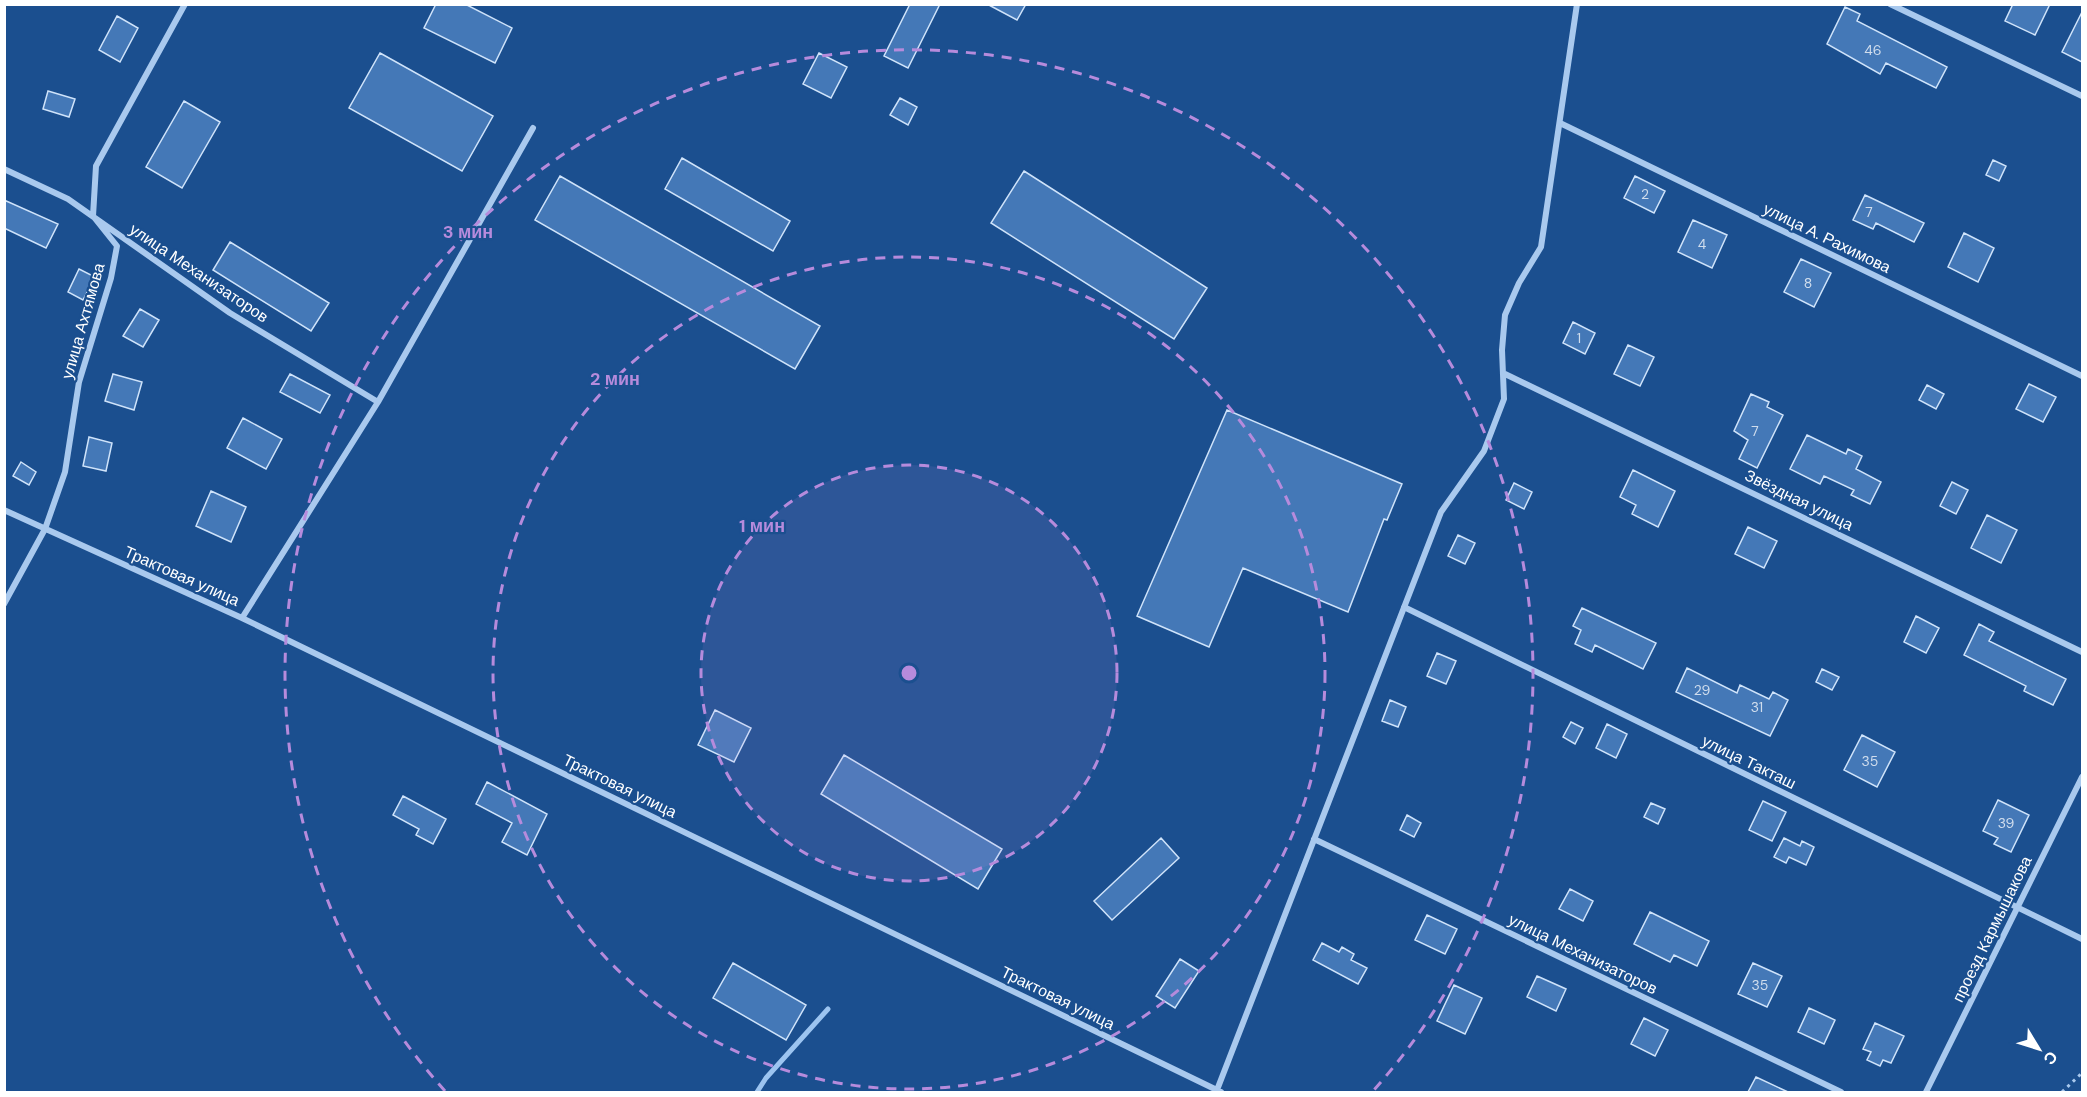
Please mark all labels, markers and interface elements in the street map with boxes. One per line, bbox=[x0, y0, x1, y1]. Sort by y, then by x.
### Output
house number: 46 bbox=[1864, 41, 1882, 59]
house number: 2 bbox=[1641, 185, 1649, 203]
street label: улица А. Рахимова bbox=[1760, 198, 1894, 278]
house number: 7 bbox=[1865, 203, 1873, 221]
street label: улица Механизаторов bbox=[126, 219, 272, 327]
text: 3 мин bbox=[443, 220, 493, 244]
house number: 4 bbox=[1698, 235, 1707, 253]
street label: улица Ахтямова bbox=[56, 260, 110, 381]
house number: 8 bbox=[1804, 274, 1812, 292]
house number: 1 bbox=[1577, 329, 1581, 347]
text: 2 мин bbox=[590, 367, 640, 391]
house number: 7 bbox=[1751, 422, 1759, 440]
street label: Звёздная улица bbox=[1741, 465, 1857, 535]
text: 1 мин bbox=[739, 514, 785, 538]
street label: Трактовая улица bbox=[121, 541, 243, 611]
centre of rings bbox=[899, 663, 919, 683]
house number: 29 bbox=[1694, 681, 1711, 699]
house number: 31 bbox=[1751, 698, 1763, 716]
street label: улица Такташ bbox=[1698, 730, 1800, 794]
street label: Трактовая улица bbox=[560, 749, 680, 823]
house number: 35 bbox=[1862, 752, 1878, 770]
house number: 39 bbox=[1998, 814, 2015, 832]
street label: проезд Кармышакова bbox=[1947, 852, 2037, 1006]
street label: улица Механизаторов bbox=[1505, 909, 1661, 999]
street label: Трактовая улица bbox=[998, 961, 1118, 1035]
house number: 35 bbox=[1752, 976, 1768, 994]
north arrow bbox=[2009, 1019, 2069, 1079]
text: С bbox=[2038, 1047, 2062, 1069]

